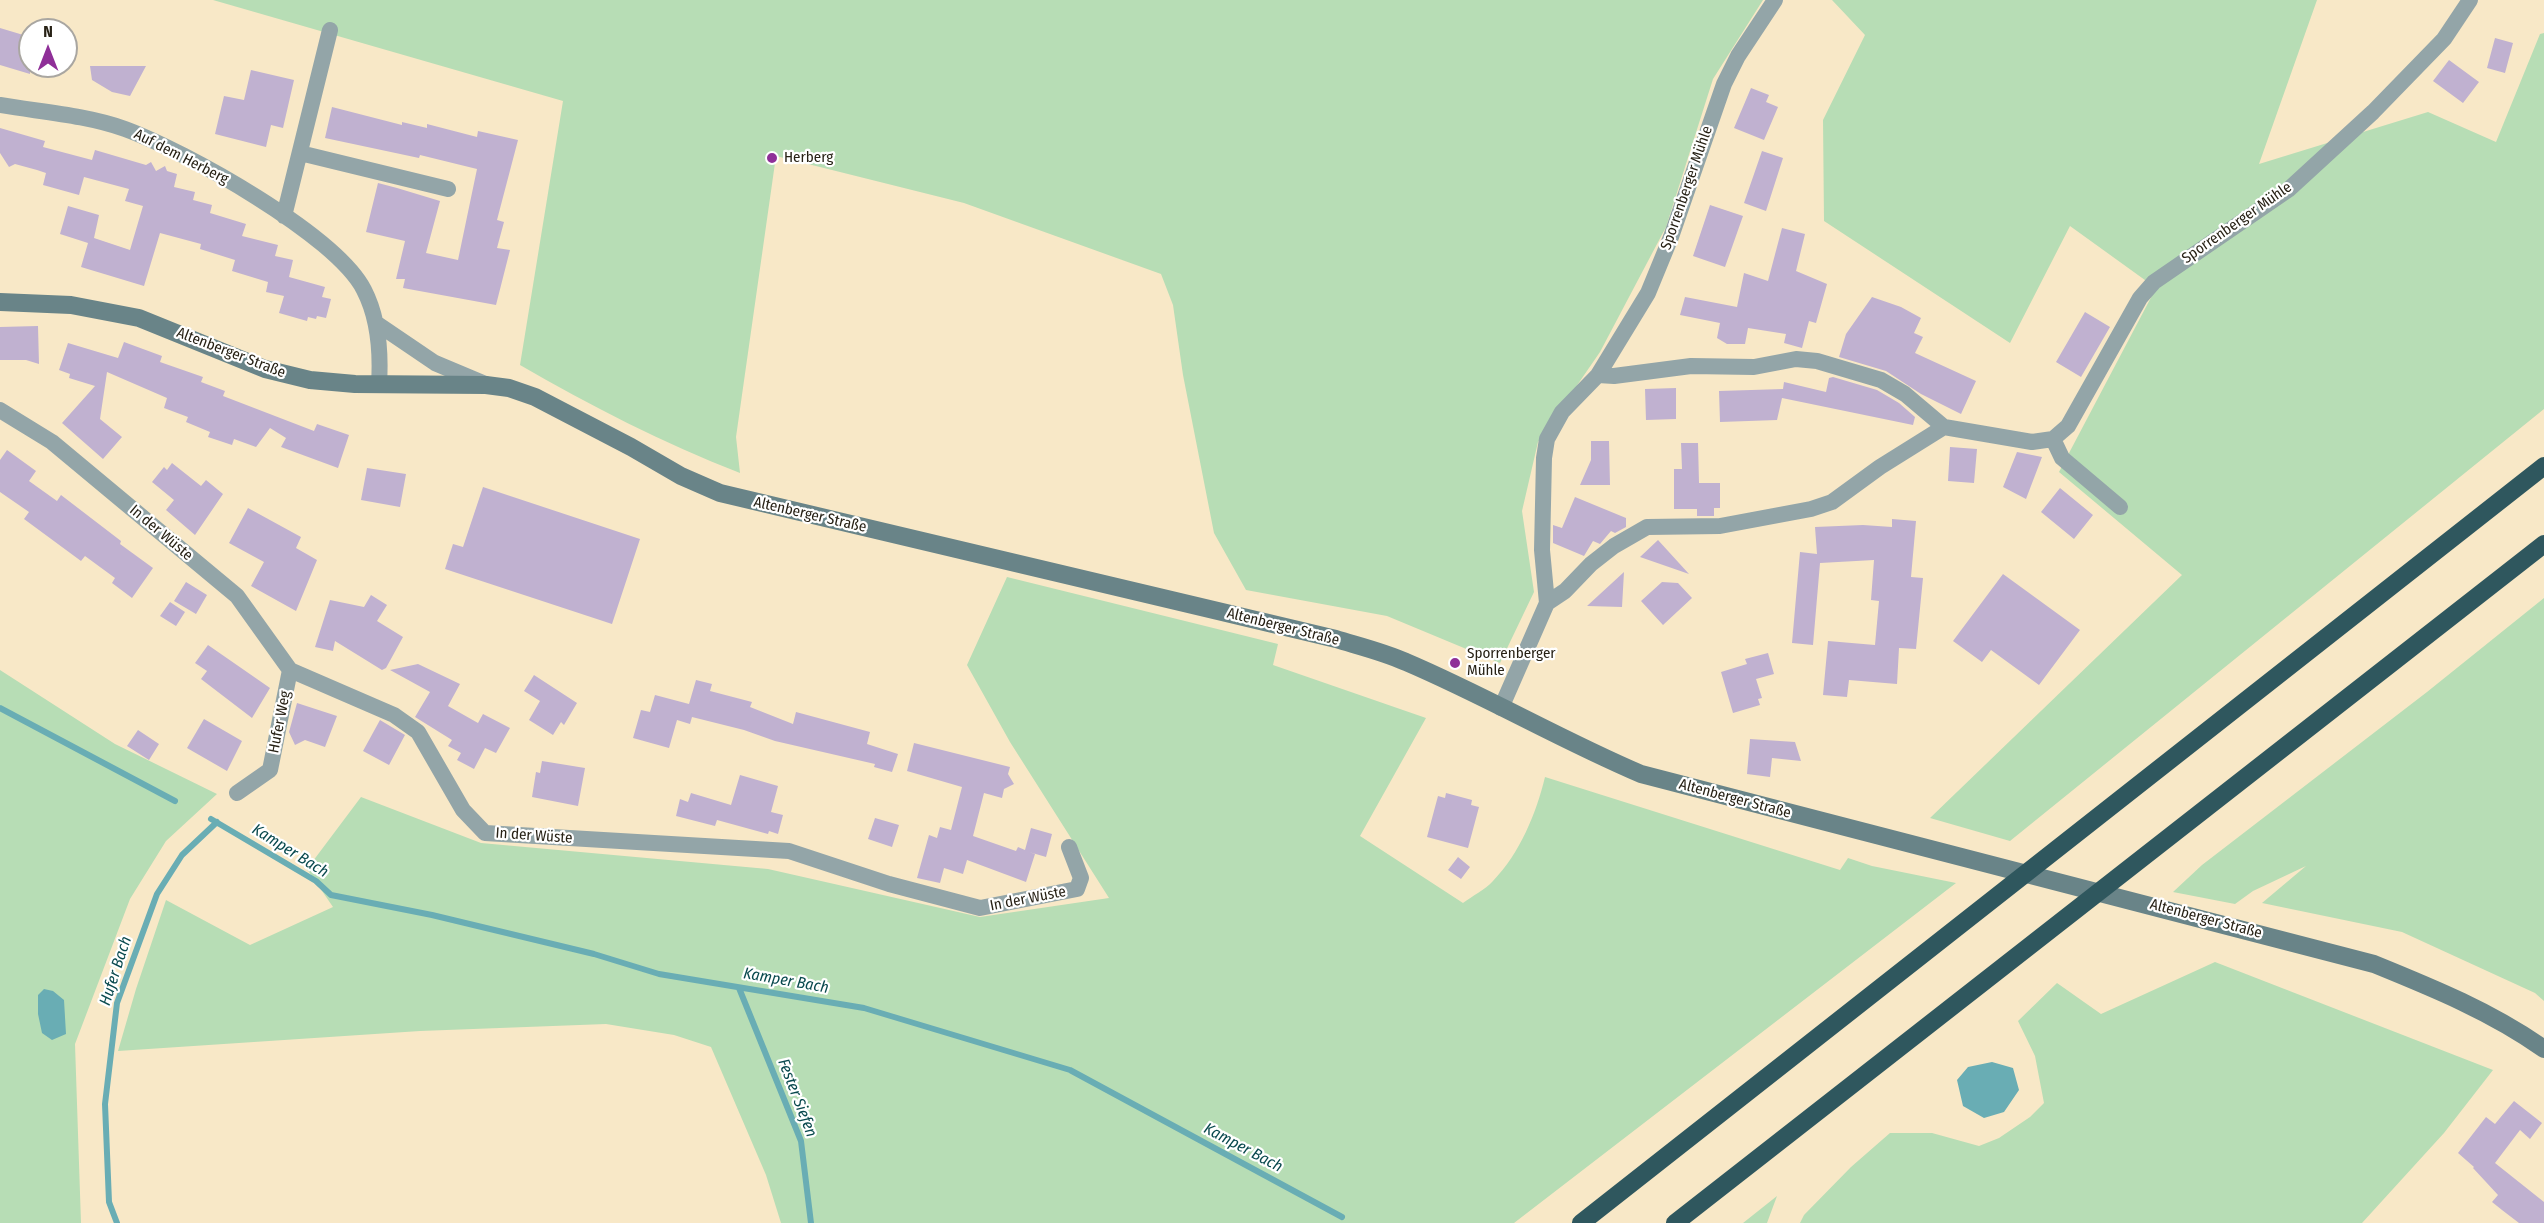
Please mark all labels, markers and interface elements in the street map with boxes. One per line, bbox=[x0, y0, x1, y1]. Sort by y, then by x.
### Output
north arrow bbox=[18, 18, 78, 78]
text: N bbox=[43, 22, 53, 41]
street label: Sporrenberger Mühle bbox=[1657, 124, 1717, 252]
street label: Auf dem Herberg bbox=[131, 125, 231, 189]
place label: Herberg bbox=[784, 149, 833, 167]
marker: Herberg bbox=[765, 151, 779, 165]
street label: Sporrenberger Mühle bbox=[2179, 178, 2295, 268]
street label: Altenberger Straße bbox=[174, 324, 288, 382]
street label: Altenberger Straße bbox=[752, 493, 868, 537]
street label: In der Wüste bbox=[126, 501, 196, 565]
street label: Altenberger Straße bbox=[1225, 604, 1341, 650]
place label: Sporrenberger Mühle bbox=[1467, 645, 1556, 680]
marker: Sporrenberger Mühle bbox=[1448, 656, 1462, 670]
street label: Hufer Weg bbox=[265, 689, 295, 755]
street label: Altenberger Straße bbox=[1677, 775, 1793, 823]
water label: Kamper Bach bbox=[248, 820, 332, 882]
street label: In der Wüste bbox=[495, 824, 573, 848]
street label: In der Wüste bbox=[988, 883, 1068, 915]
street label: Altenberger Straße bbox=[2148, 895, 2264, 943]
water label: Hufer Bach bbox=[96, 934, 136, 1008]
water label: Kamper Bach bbox=[742, 964, 830, 998]
water label: Fester Siefen bbox=[773, 1056, 821, 1140]
water label: Kamper Bach bbox=[1200, 1119, 1286, 1177]

